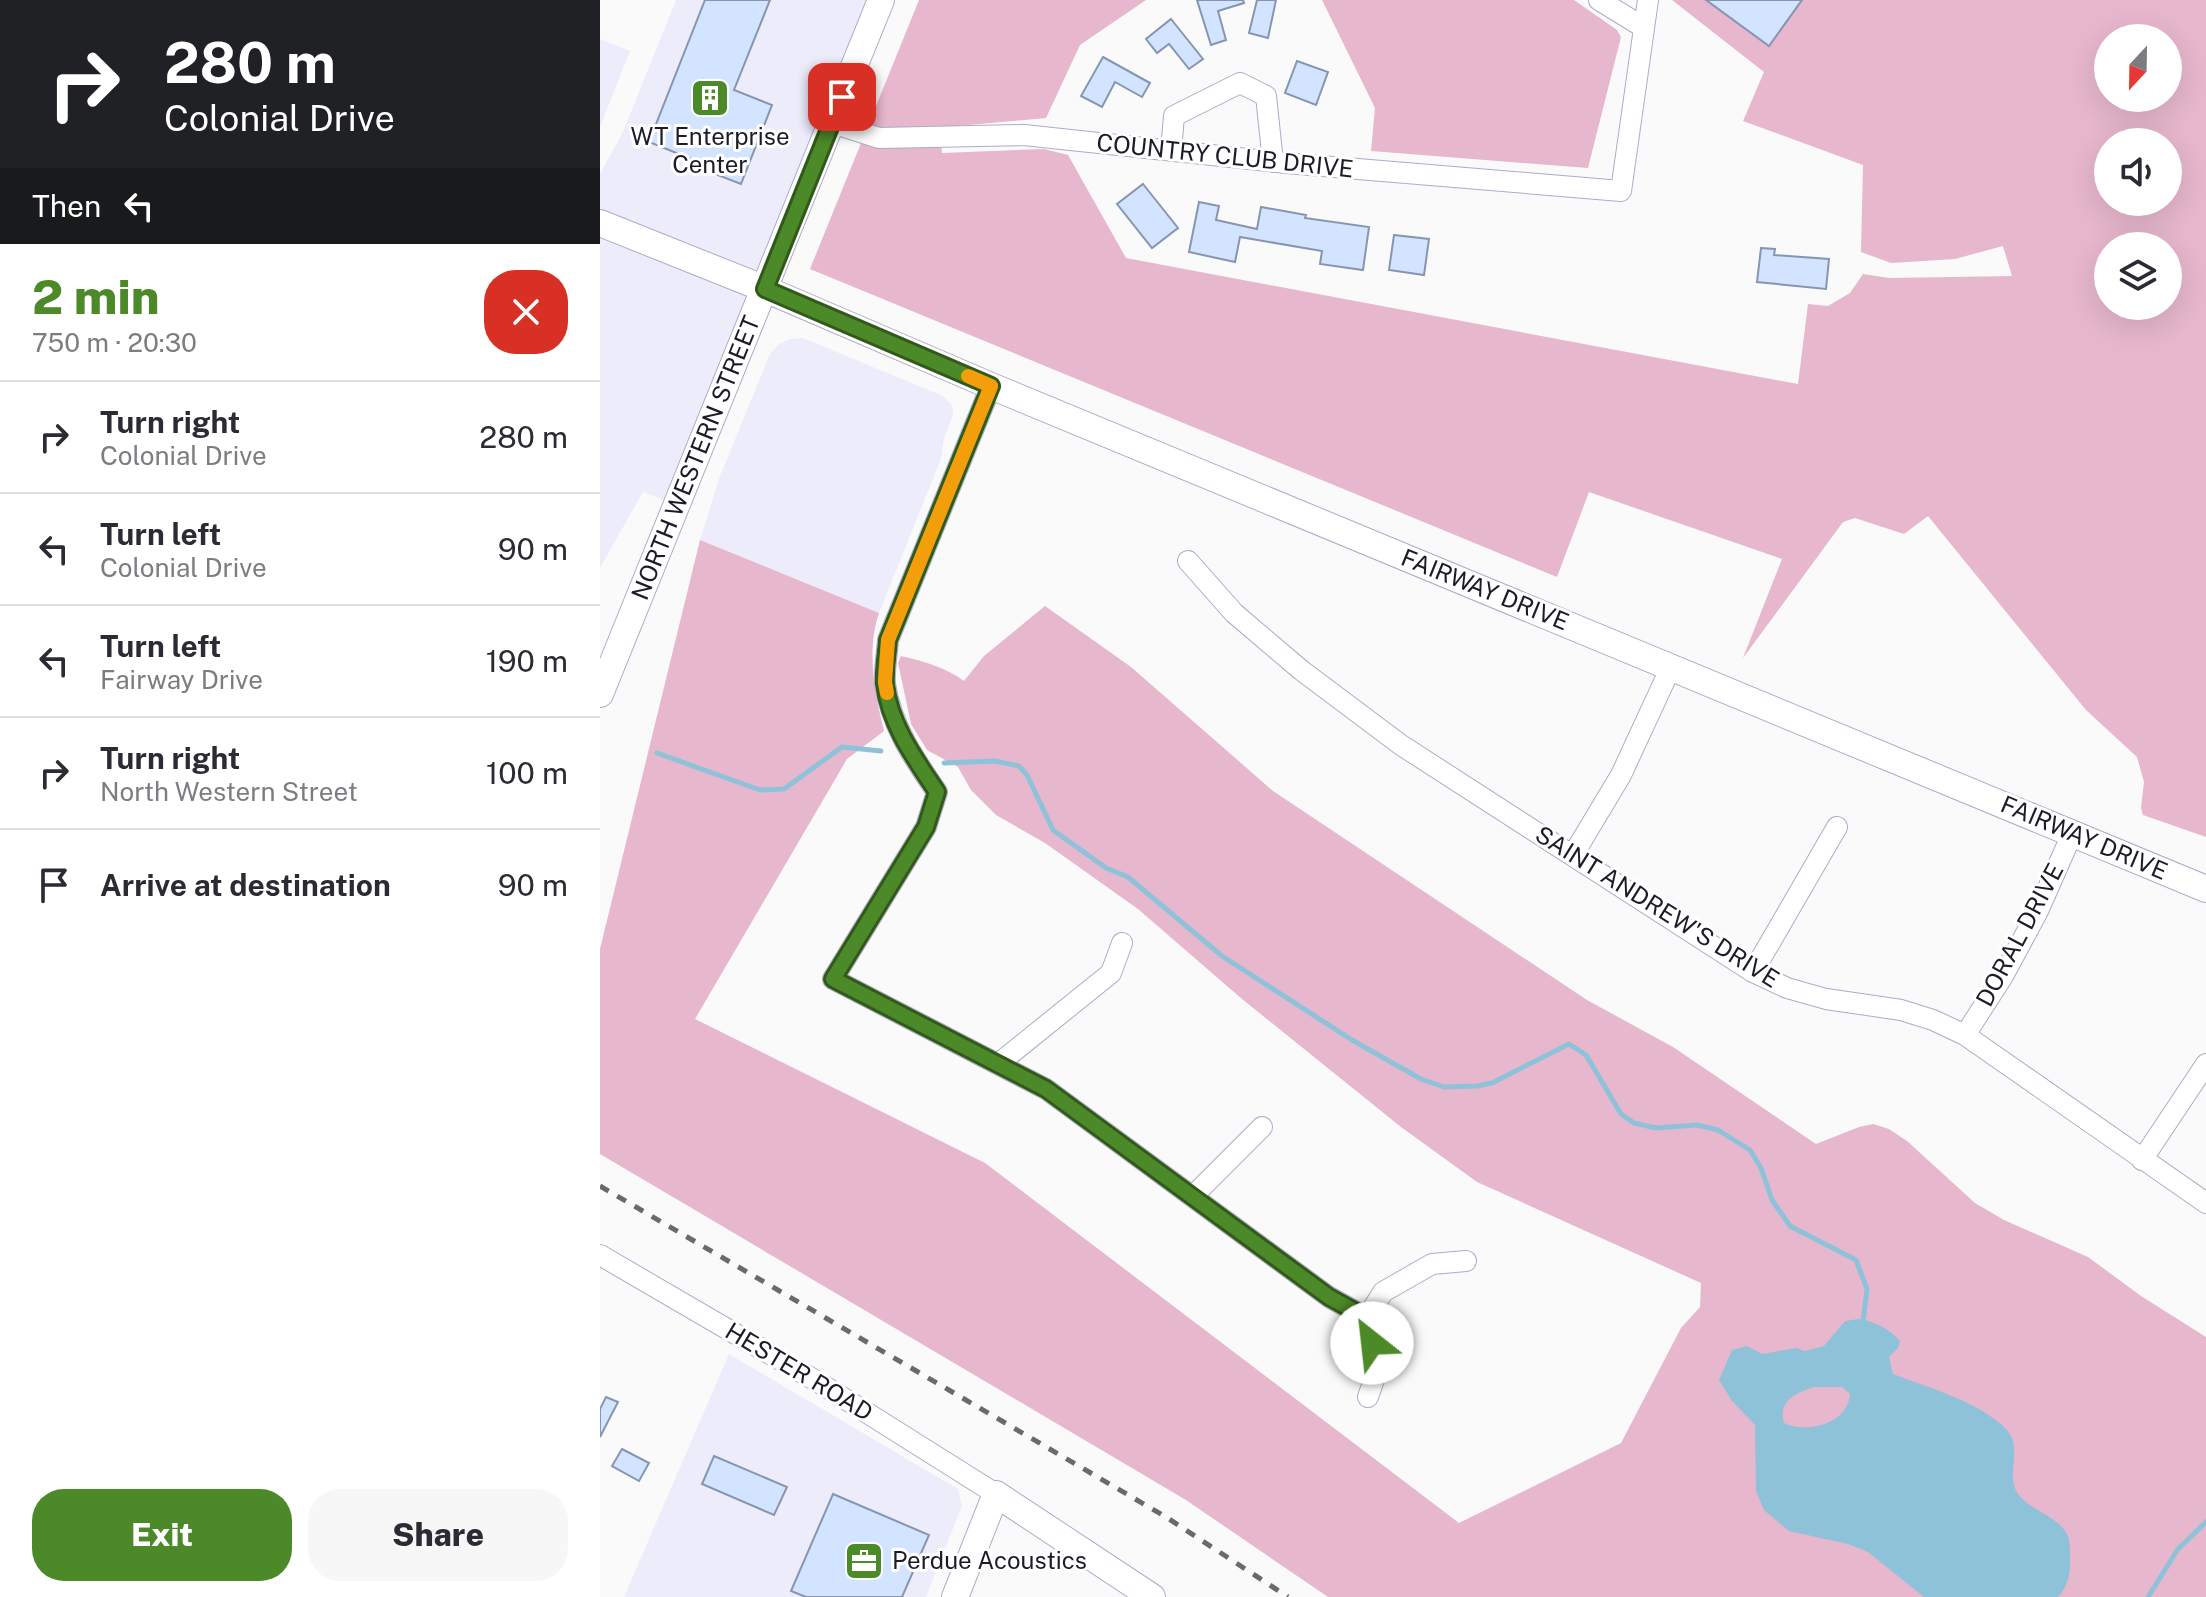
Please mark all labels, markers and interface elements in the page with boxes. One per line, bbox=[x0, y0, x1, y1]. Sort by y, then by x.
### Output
north arrow bbox=[2094, 24, 2182, 112]
map controls bbox=[2094, 24, 2182, 320]
text: 280 m bbox=[164, 30, 336, 96]
icon: right bbox=[32, 32, 136, 136]
pin bbox=[808, 63, 876, 131]
icon: arrive bbox=[820, 75, 864, 119]
building icon: WT Enterprise Center bbox=[689, 77, 731, 119]
text: Colonial Drive bbox=[164, 97, 395, 139]
place label: WT Enterprise Center bbox=[630, 122, 790, 178]
street label: COUNTRY CLUB DRIVE bbox=[1095, 128, 1355, 182]
button: sound bbox=[2094, 128, 2182, 216]
icon: left bbox=[117, 184, 161, 228]
text: Then bbox=[32, 188, 101, 224]
button: layers bbox=[2094, 232, 2182, 320]
text: 2 min bbox=[32, 268, 160, 325]
button: close bbox=[484, 270, 568, 354]
street label: NORTH WESTERN STREET bbox=[625, 312, 765, 604]
text: 750 m · 20:30 bbox=[32, 327, 197, 358]
text: Turn right bbox=[100, 404, 240, 440]
icon: right bbox=[32, 415, 76, 459]
text: 280 m bbox=[479, 419, 568, 455]
text: Colonial Drive bbox=[100, 440, 267, 471]
text: Turn left bbox=[100, 516, 221, 552]
icon: left bbox=[32, 527, 76, 571]
text: 90 m bbox=[498, 531, 568, 567]
street label: FAIRWAY DRIVE bbox=[1397, 543, 1573, 635]
text: Colonial Drive bbox=[100, 552, 267, 583]
text: Turn left bbox=[100, 628, 221, 664]
icon: left bbox=[32, 639, 76, 683]
text: 190 m bbox=[486, 643, 568, 679]
text: Fairway Drive bbox=[100, 664, 263, 695]
text: Turn right bbox=[100, 740, 240, 776]
icon: right bbox=[32, 751, 76, 795]
text: 100 m bbox=[486, 755, 568, 791]
text: North Western Street bbox=[100, 776, 358, 807]
street label: FAIRWAY DRIVE bbox=[1997, 789, 2172, 885]
street label: SAINT ANDREW'S DRIVE bbox=[1530, 820, 1785, 993]
street label: DORAL DRIVE bbox=[1970, 858, 2069, 1011]
icon: arrive bbox=[32, 863, 76, 907]
text: Arrive at destination bbox=[100, 867, 391, 903]
text: 90 m bbox=[498, 867, 568, 903]
position arrow bbox=[1330, 1301, 1414, 1385]
street label: HESTER ROAD bbox=[721, 1316, 878, 1426]
button: Exit bbox=[32, 1489, 292, 1581]
button: Share bbox=[308, 1489, 568, 1581]
office icon: Perdue Acoustics bbox=[843, 1540, 885, 1582]
place label: Perdue Acoustics bbox=[892, 1546, 1087, 1574]

